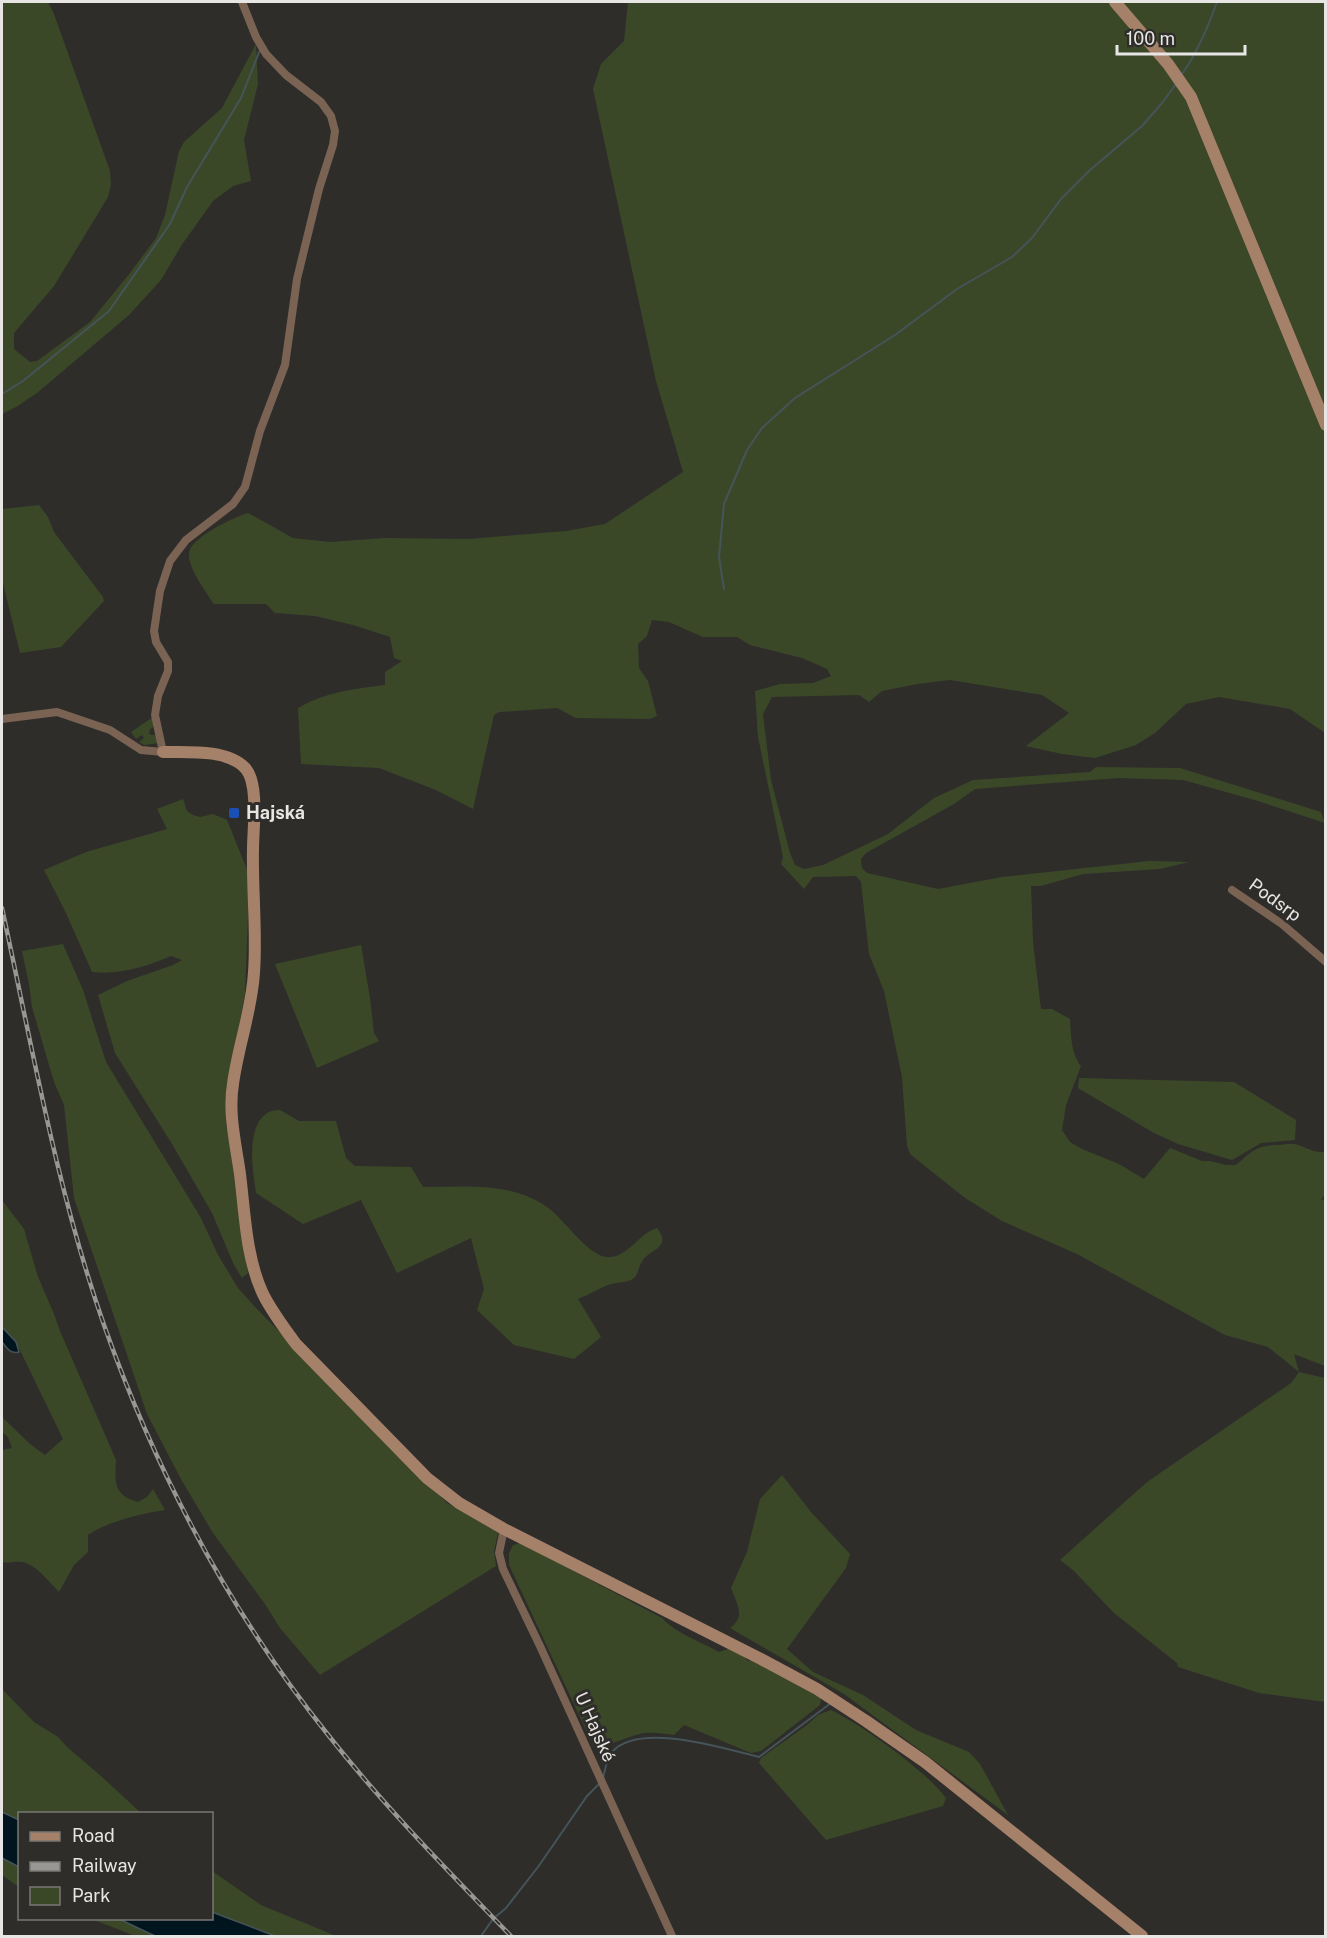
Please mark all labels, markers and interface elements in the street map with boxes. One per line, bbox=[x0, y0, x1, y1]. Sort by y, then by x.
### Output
scale bar bbox=[1117, 18, 1244, 56]
text: 100 m bbox=[1126, 28, 1175, 49]
place label: Hajská bbox=[246, 802, 305, 823]
marker: Hajská bbox=[227, 806, 241, 820]
street label: Podsrp bbox=[1245, 874, 1305, 925]
street label: U Hajské bbox=[571, 1689, 620, 1765]
legend bbox=[18, 1812, 213, 1920]
text: Road bbox=[72, 1825, 115, 1846]
text: Railway bbox=[72, 1855, 137, 1876]
text: Park bbox=[72, 1885, 110, 1906]

